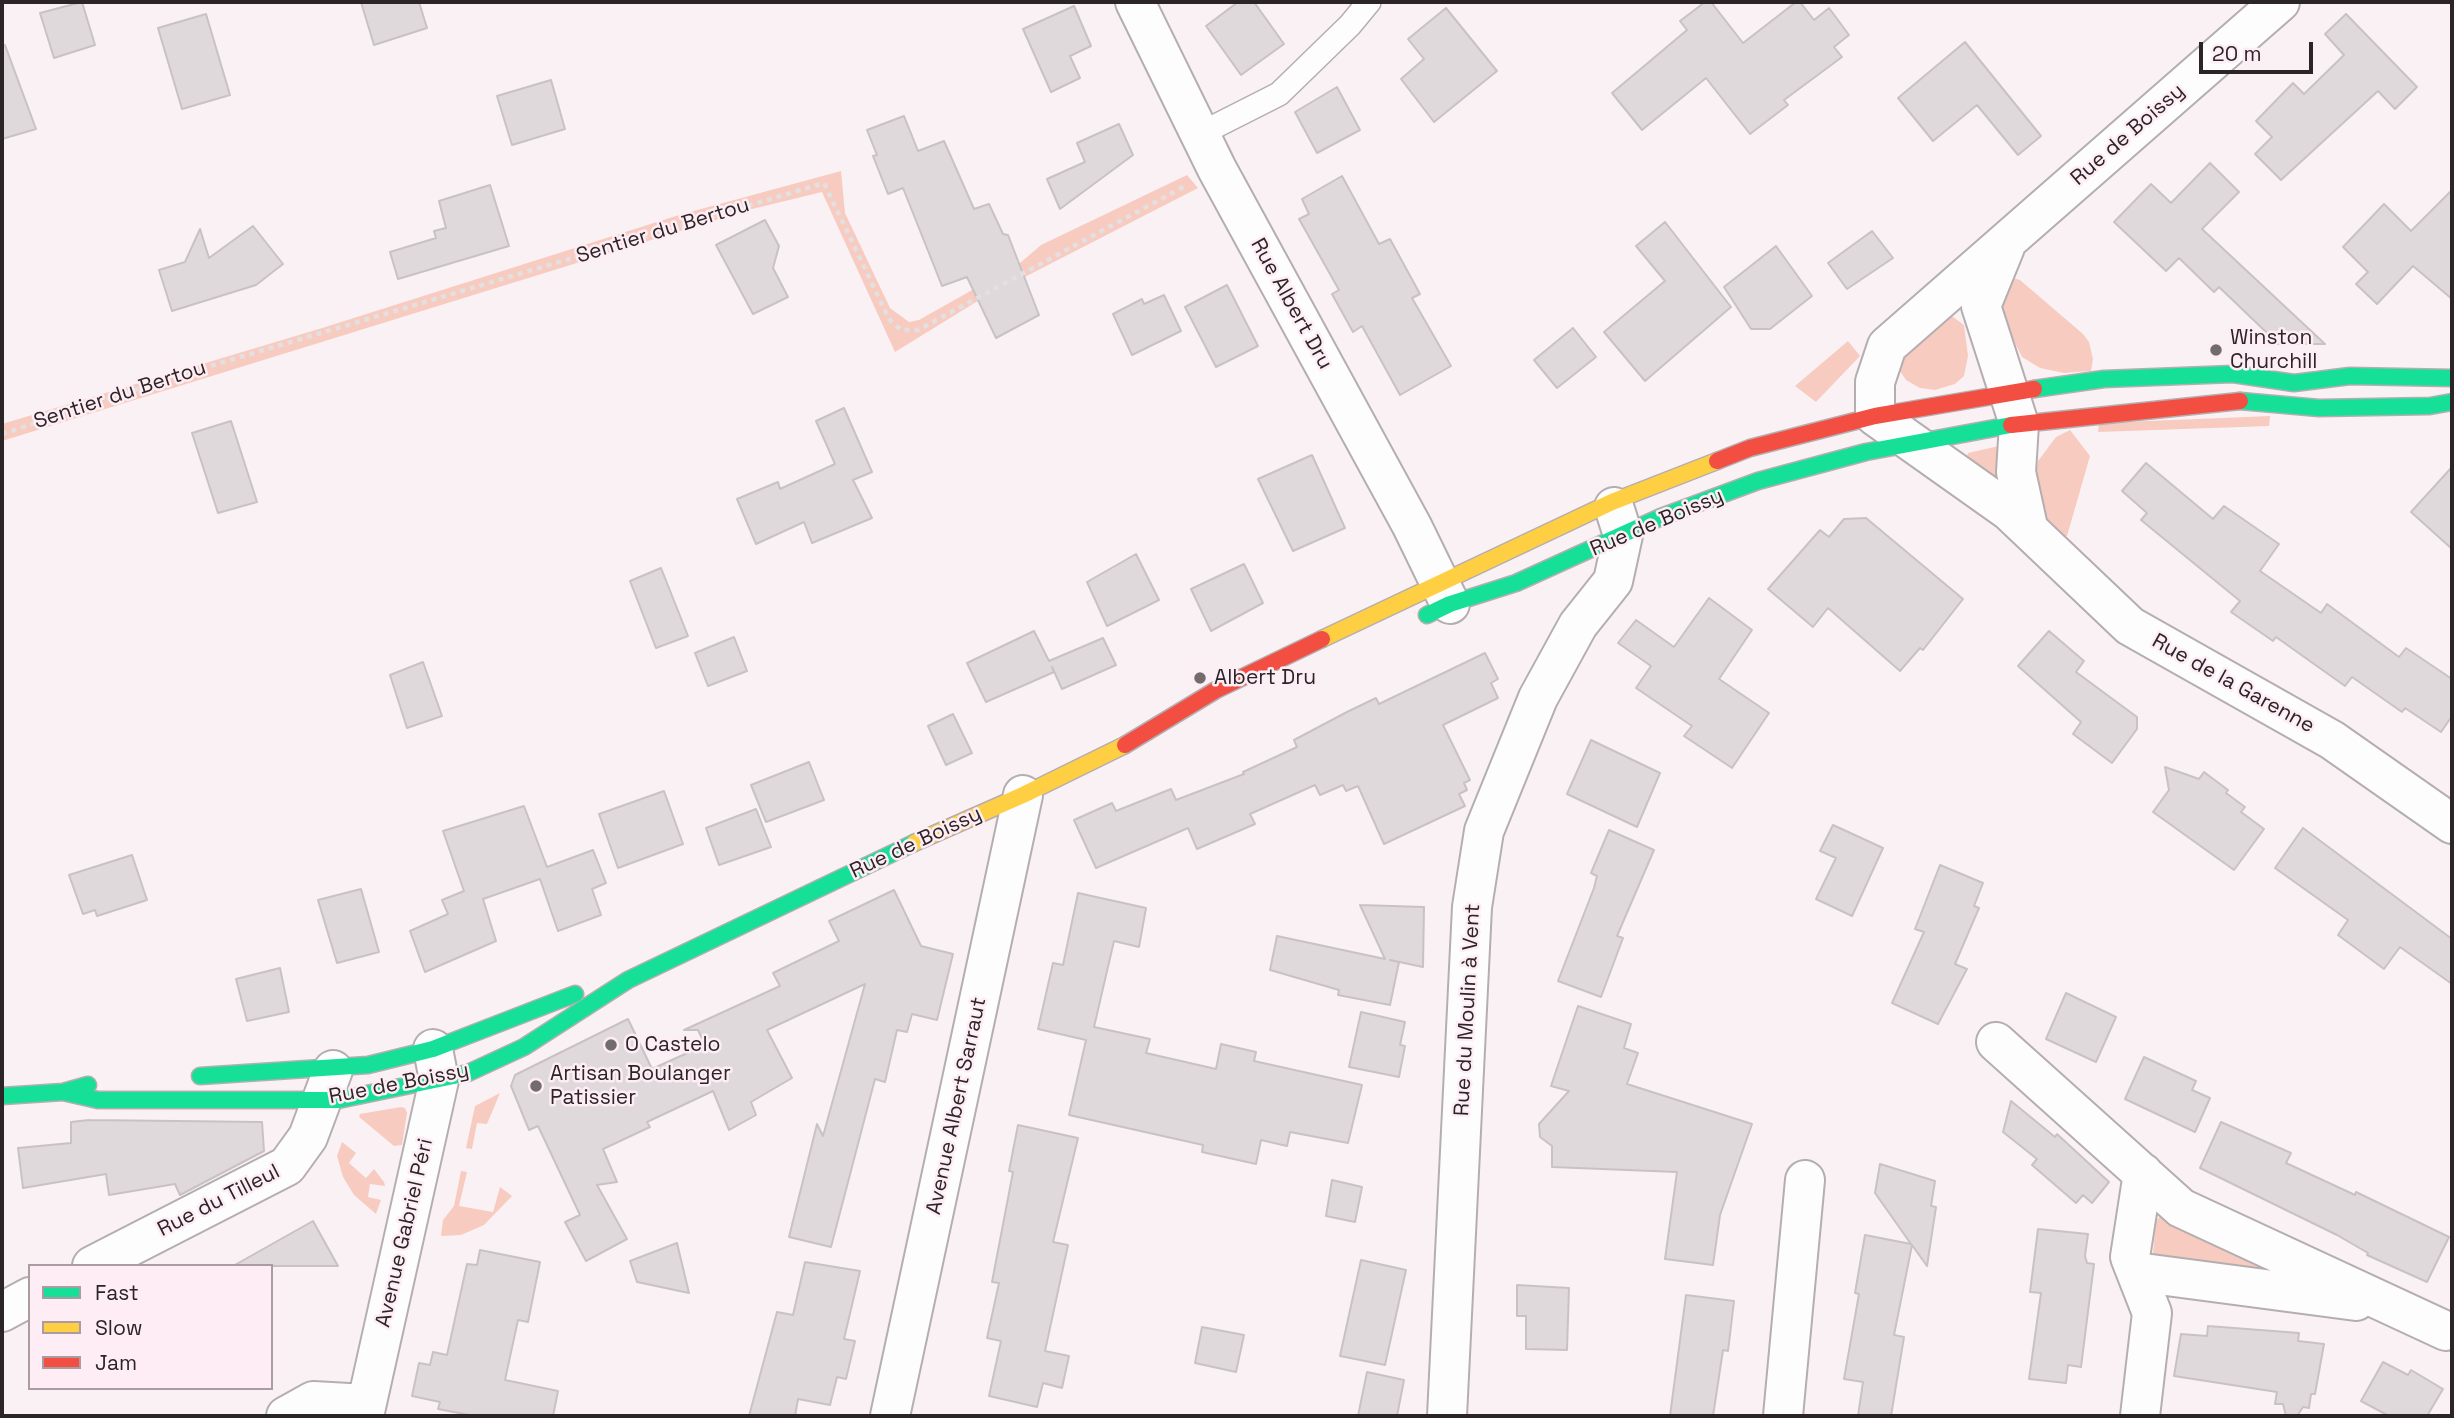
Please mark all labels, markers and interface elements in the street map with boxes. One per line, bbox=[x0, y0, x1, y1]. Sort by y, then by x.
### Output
scale bar bbox=[2202, 28, 2316, 72]
text: 20 m bbox=[2212, 40, 2262, 67]
street label: Rue de Boissy bbox=[2066, 79, 2190, 191]
street label: Sentier du Bertou bbox=[573, 193, 753, 269]
street label: Rue Albert Dru bbox=[1245, 234, 1337, 374]
place label: Winston Churchill bbox=[2230, 325, 2317, 375]
marker: Winston Churchill bbox=[2208, 342, 2224, 358]
street label: Sentier du Bertou bbox=[31, 355, 209, 435]
street label: Rue de Boissy bbox=[1587, 484, 1727, 562]
street label: Rue de la Garenne bbox=[2147, 629, 2319, 739]
place label: Albert Dru bbox=[1214, 665, 1316, 691]
marker: Albert Dru bbox=[1192, 670, 1208, 686]
street label: Rue de Boissy bbox=[846, 802, 986, 884]
street label: Rue du Moulin à Vent bbox=[1450, 903, 1486, 1117]
street label: Avenue Albert Sarraut bbox=[922, 995, 992, 1217]
place label: O Castelo bbox=[625, 1032, 721, 1058]
marker: O Castelo bbox=[603, 1037, 619, 1053]
street label: Rue de Boissy bbox=[327, 1058, 471, 1110]
place label: Artisan Boulanger Patissier bbox=[550, 1061, 731, 1111]
marker: Artisan Boulanger Patissier bbox=[528, 1078, 544, 1094]
street label: Avenue Gabriel Péri bbox=[371, 1136, 439, 1330]
street label: Rue du Tilleul bbox=[154, 1159, 284, 1243]
legend bbox=[28, 1264, 273, 1390]
text: Fast bbox=[95, 1279, 139, 1306]
text: Slow bbox=[95, 1314, 143, 1341]
text: Jam bbox=[95, 1349, 137, 1376]

